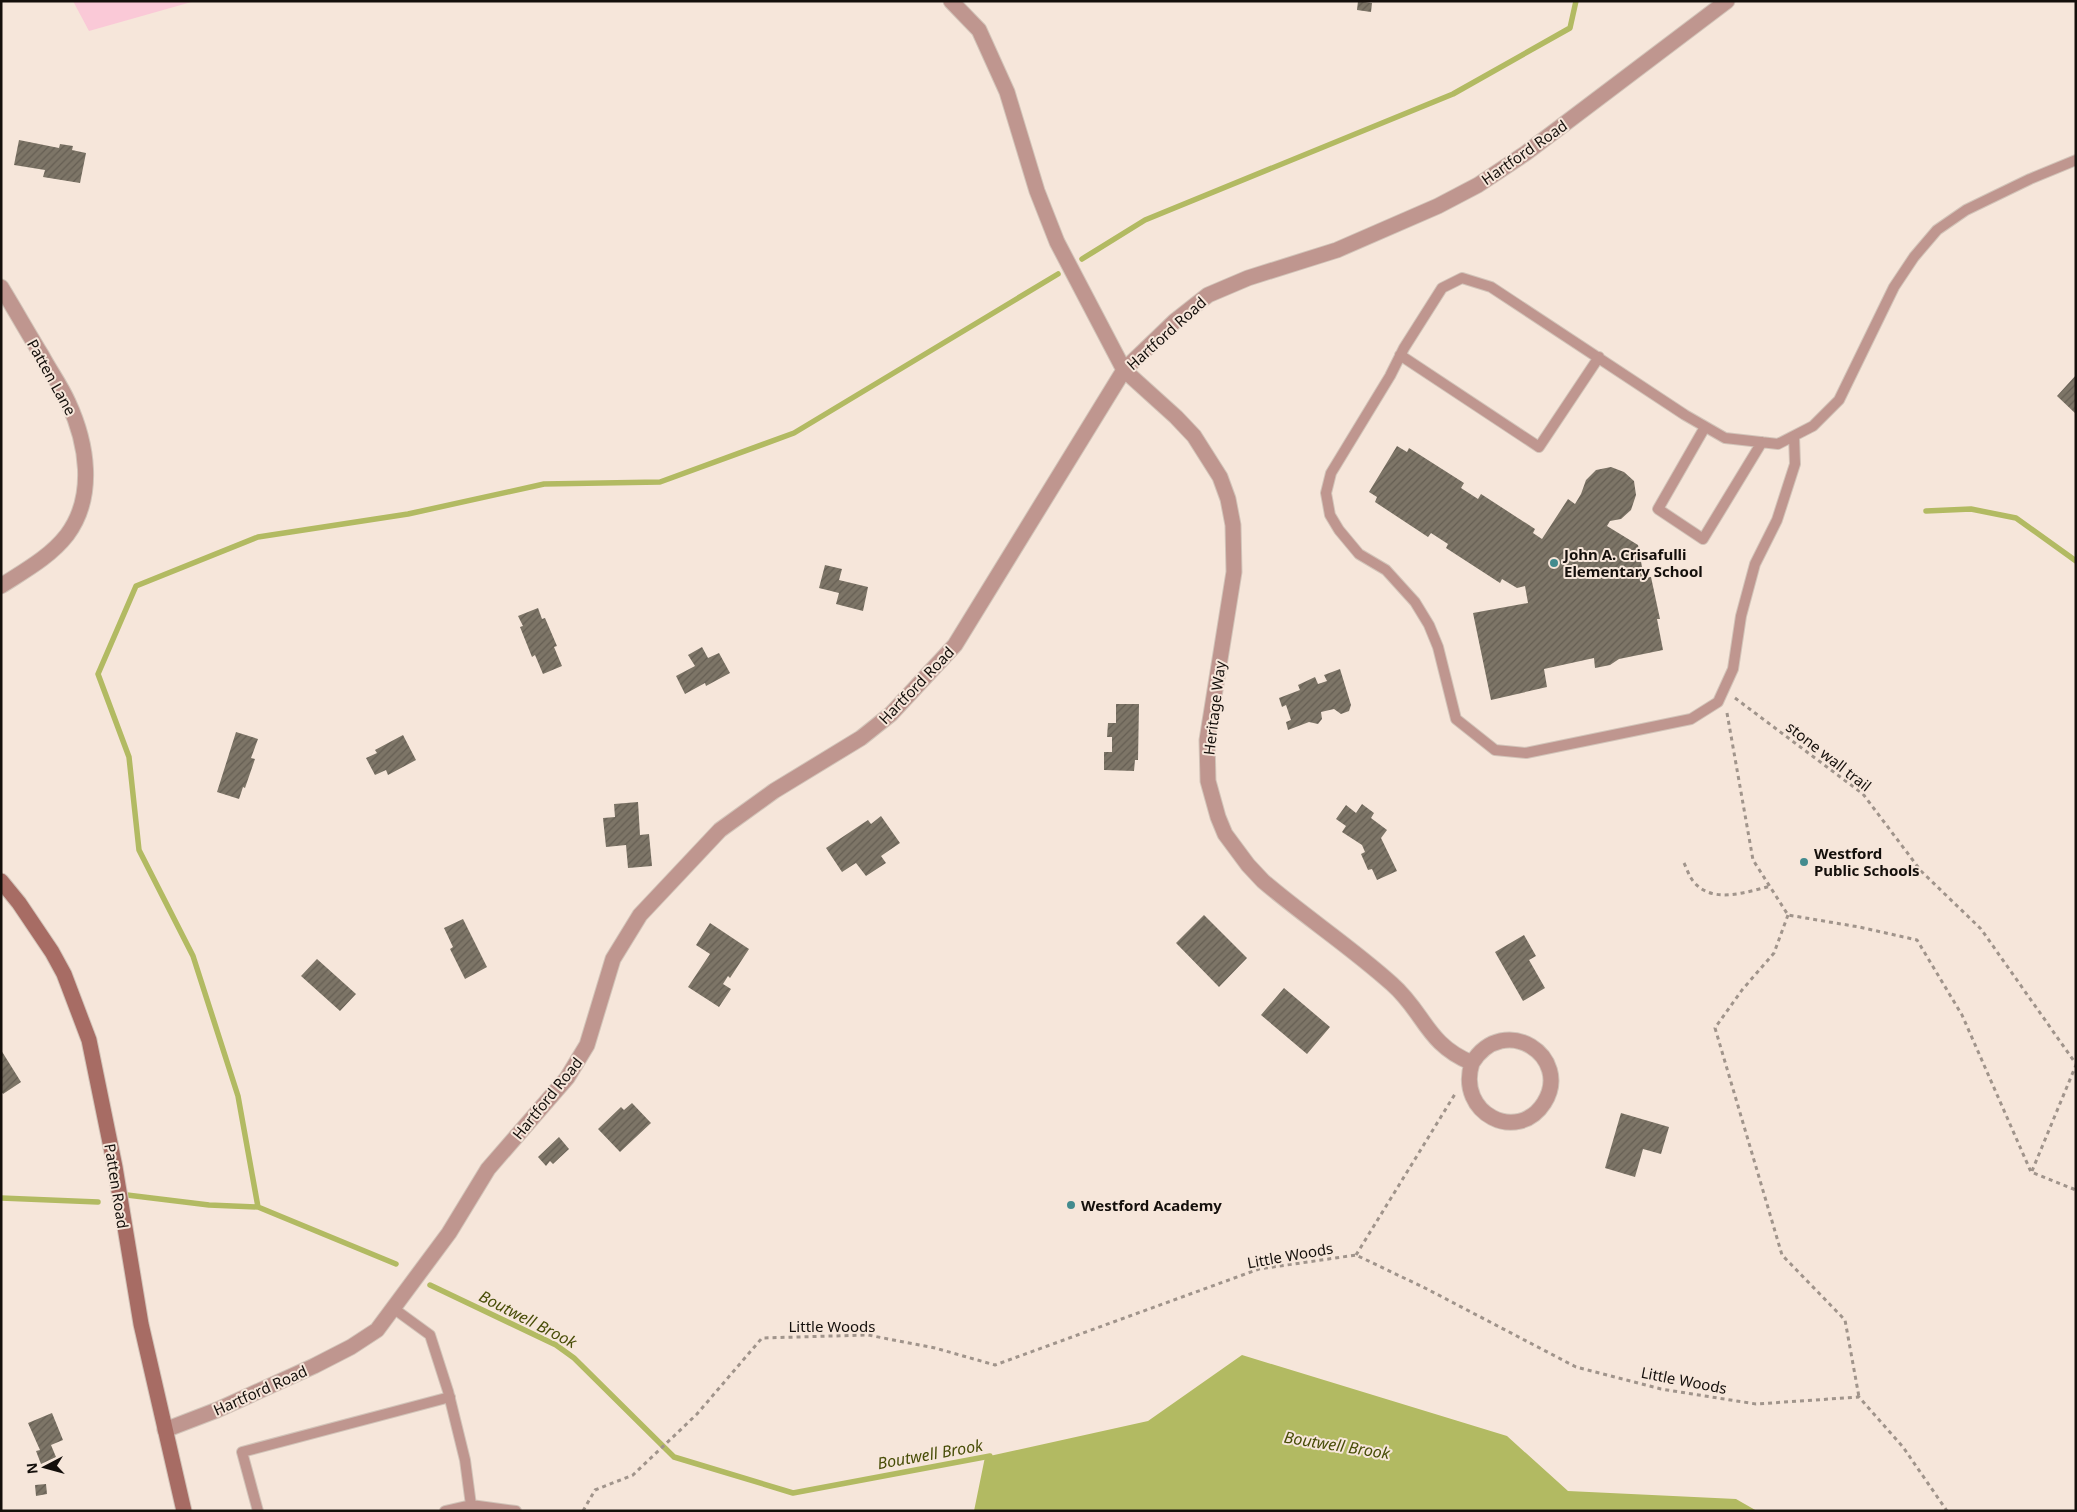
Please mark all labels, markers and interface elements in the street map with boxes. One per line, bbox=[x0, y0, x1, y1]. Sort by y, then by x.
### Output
street label: Hartford Road bbox=[1477, 115, 1571, 189]
street label: Hartford Road bbox=[1122, 292, 1210, 374]
street label: Patten Lane bbox=[23, 335, 81, 419]
place label: John A. Crisafulli Elementary School bbox=[1562, 544, 1703, 581]
marker: John A. Crisafulli Elementary School bbox=[1548, 557, 1560, 569]
street label: Hartford Road bbox=[874, 642, 958, 728]
street label: Heritage Way bbox=[1198, 659, 1230, 756]
street label: stone wall trail bbox=[1782, 717, 1876, 795]
place label: Westford Public Schools bbox=[1814, 843, 1920, 880]
marker: Westford Public Schools bbox=[1798, 856, 1810, 868]
street label: Hartford Road bbox=[508, 1053, 586, 1143]
street label: Patten Road bbox=[100, 1142, 134, 1230]
place label: Westford Academy bbox=[1081, 1195, 1222, 1215]
marker: Westford Academy bbox=[1065, 1199, 1077, 1211]
street label: Little Woods bbox=[1245, 1238, 1335, 1272]
water label: Boutwell Brook bbox=[475, 1285, 582, 1354]
street label: Little Woods bbox=[788, 1316, 876, 1336]
street label: Hartford Road bbox=[210, 1360, 310, 1420]
street label: Little Woods bbox=[1639, 1362, 1729, 1398]
water label: Boutwell Brook bbox=[1283, 1426, 1392, 1464]
water label: Boutwell Brook bbox=[876, 1434, 986, 1474]
north arrow bbox=[20, 1442, 70, 1492]
text: N bbox=[22, 1462, 42, 1475]

